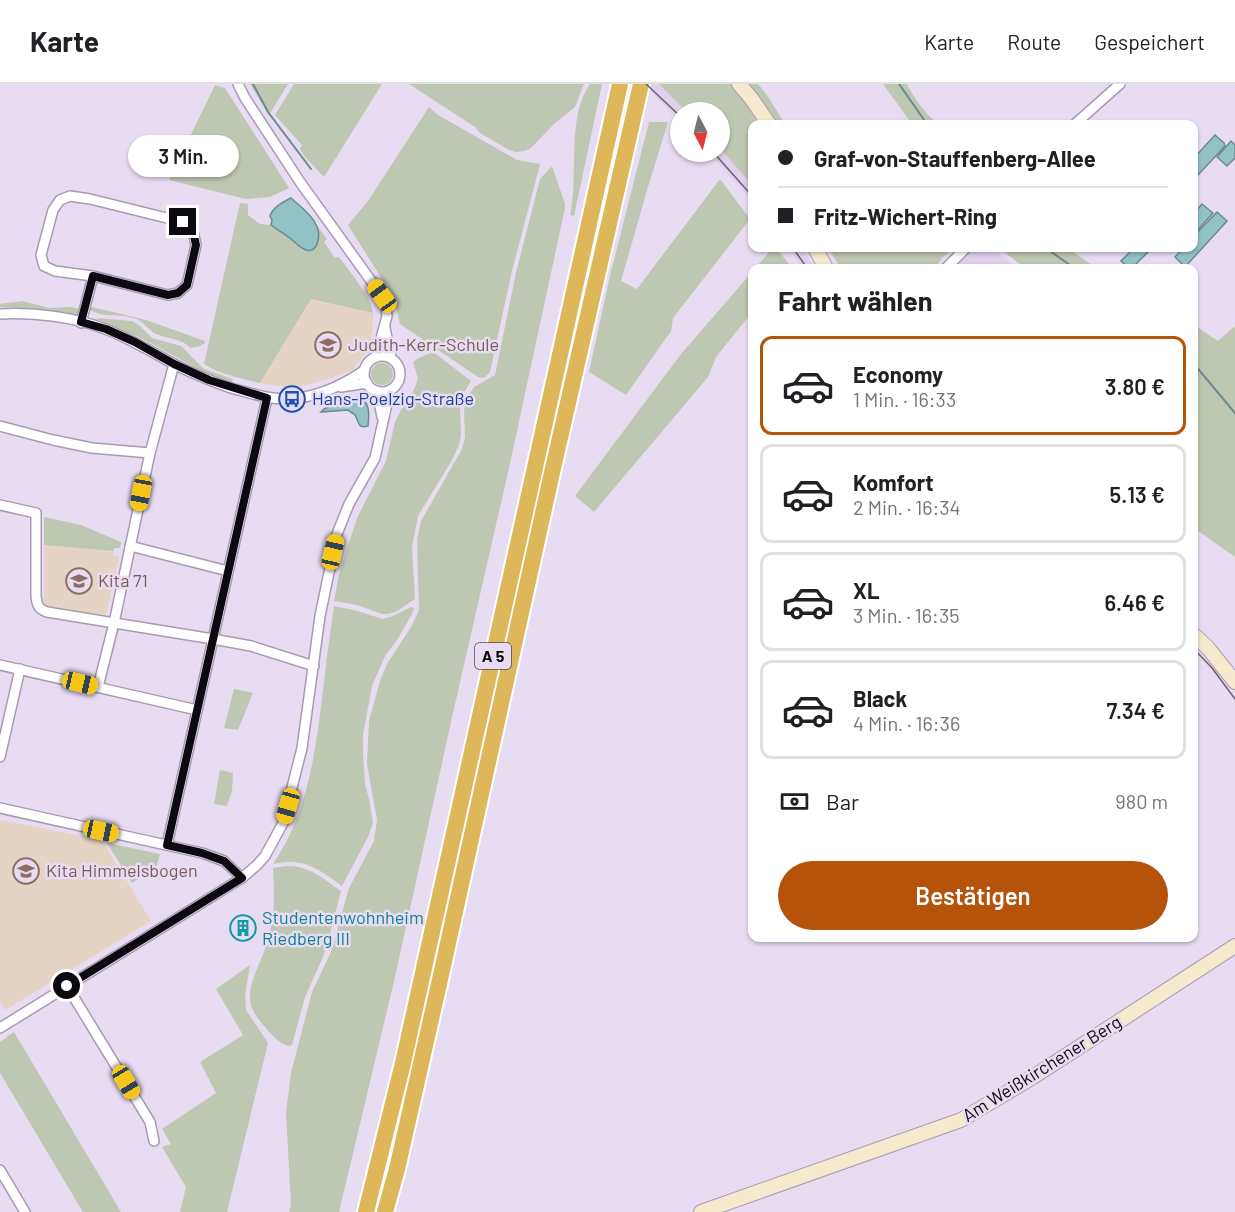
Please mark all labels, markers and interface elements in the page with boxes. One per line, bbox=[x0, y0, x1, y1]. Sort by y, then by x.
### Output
text: Karte bbox=[30, 24, 99, 58]
text: Karte bbox=[924, 29, 974, 54]
text: Route bbox=[1007, 29, 1061, 54]
text: Gespeichert bbox=[1094, 29, 1205, 54]
north arrow bbox=[670, 102, 730, 162]
map controls bbox=[670, 102, 730, 162]
callout: 3 Min. bbox=[128, 135, 238, 177]
text: 3 Min. bbox=[158, 144, 209, 168]
text: Graf-von-Stauffenberg-Allee bbox=[814, 145, 1096, 171]
text: Fritz-Wichert-Ring bbox=[814, 203, 997, 229]
route end bbox=[169, 208, 196, 235]
car bbox=[364, 276, 400, 316]
text: Fahrt wählen bbox=[778, 284, 933, 316]
school or university icon: Judith-Kerr-Schule bbox=[313, 330, 343, 360]
place label: Judith-Kerr-Schule bbox=[348, 333, 499, 355]
icon: car bbox=[781, 359, 835, 413]
text: Economy bbox=[853, 361, 943, 387]
text: 3.80 € bbox=[1105, 373, 1165, 399]
bus stop icon: Hans-Poelzig-Straße bbox=[277, 384, 307, 414]
place label: Hans-Poelzig-Straße bbox=[312, 387, 474, 409]
text: 1 Min. · 16:33 bbox=[853, 387, 956, 411]
icon: car bbox=[781, 467, 835, 521]
text: Komfort bbox=[853, 469, 934, 495]
car bbox=[129, 474, 153, 512]
text: 5.13 € bbox=[1110, 481, 1165, 507]
text: 2 Min. · 16:34 bbox=[853, 495, 961, 519]
car bbox=[320, 532, 346, 572]
school or university icon: Kita 71 bbox=[64, 566, 94, 596]
place label: Kita 71 bbox=[98, 569, 148, 591]
icon: car bbox=[781, 575, 835, 629]
text: XL bbox=[853, 577, 879, 603]
text: 6.46 € bbox=[1104, 589, 1165, 615]
text: 3 Min. · 16:35 bbox=[853, 603, 959, 627]
road number: A 5 bbox=[475, 643, 511, 669]
car bbox=[60, 670, 100, 696]
icon: car bbox=[781, 683, 835, 737]
text: Black bbox=[853, 685, 907, 711]
text: 7.34 € bbox=[1107, 697, 1165, 723]
text: 4 Min. · 16:36 bbox=[853, 711, 960, 735]
icon: cash bbox=[778, 785, 811, 818]
car bbox=[274, 786, 302, 826]
text: Bar bbox=[826, 788, 859, 814]
text: 980 m bbox=[1115, 789, 1168, 813]
car bbox=[82, 818, 120, 844]
school or university icon: Kita Himmelsbogen bbox=[11, 856, 41, 886]
place label: Kita Himmelsbogen bbox=[46, 859, 198, 881]
button: Bestätigen bbox=[778, 861, 1168, 930]
place label: Studentenwohnheim Riedberg III bbox=[262, 906, 424, 949]
building icon: Studentenwohnheim Riedberg III bbox=[228, 913, 258, 943]
route start bbox=[53, 972, 80, 999]
street label: Am Weißkirchener Berg bbox=[958, 1010, 1125, 1126]
car bbox=[109, 1062, 143, 1102]

